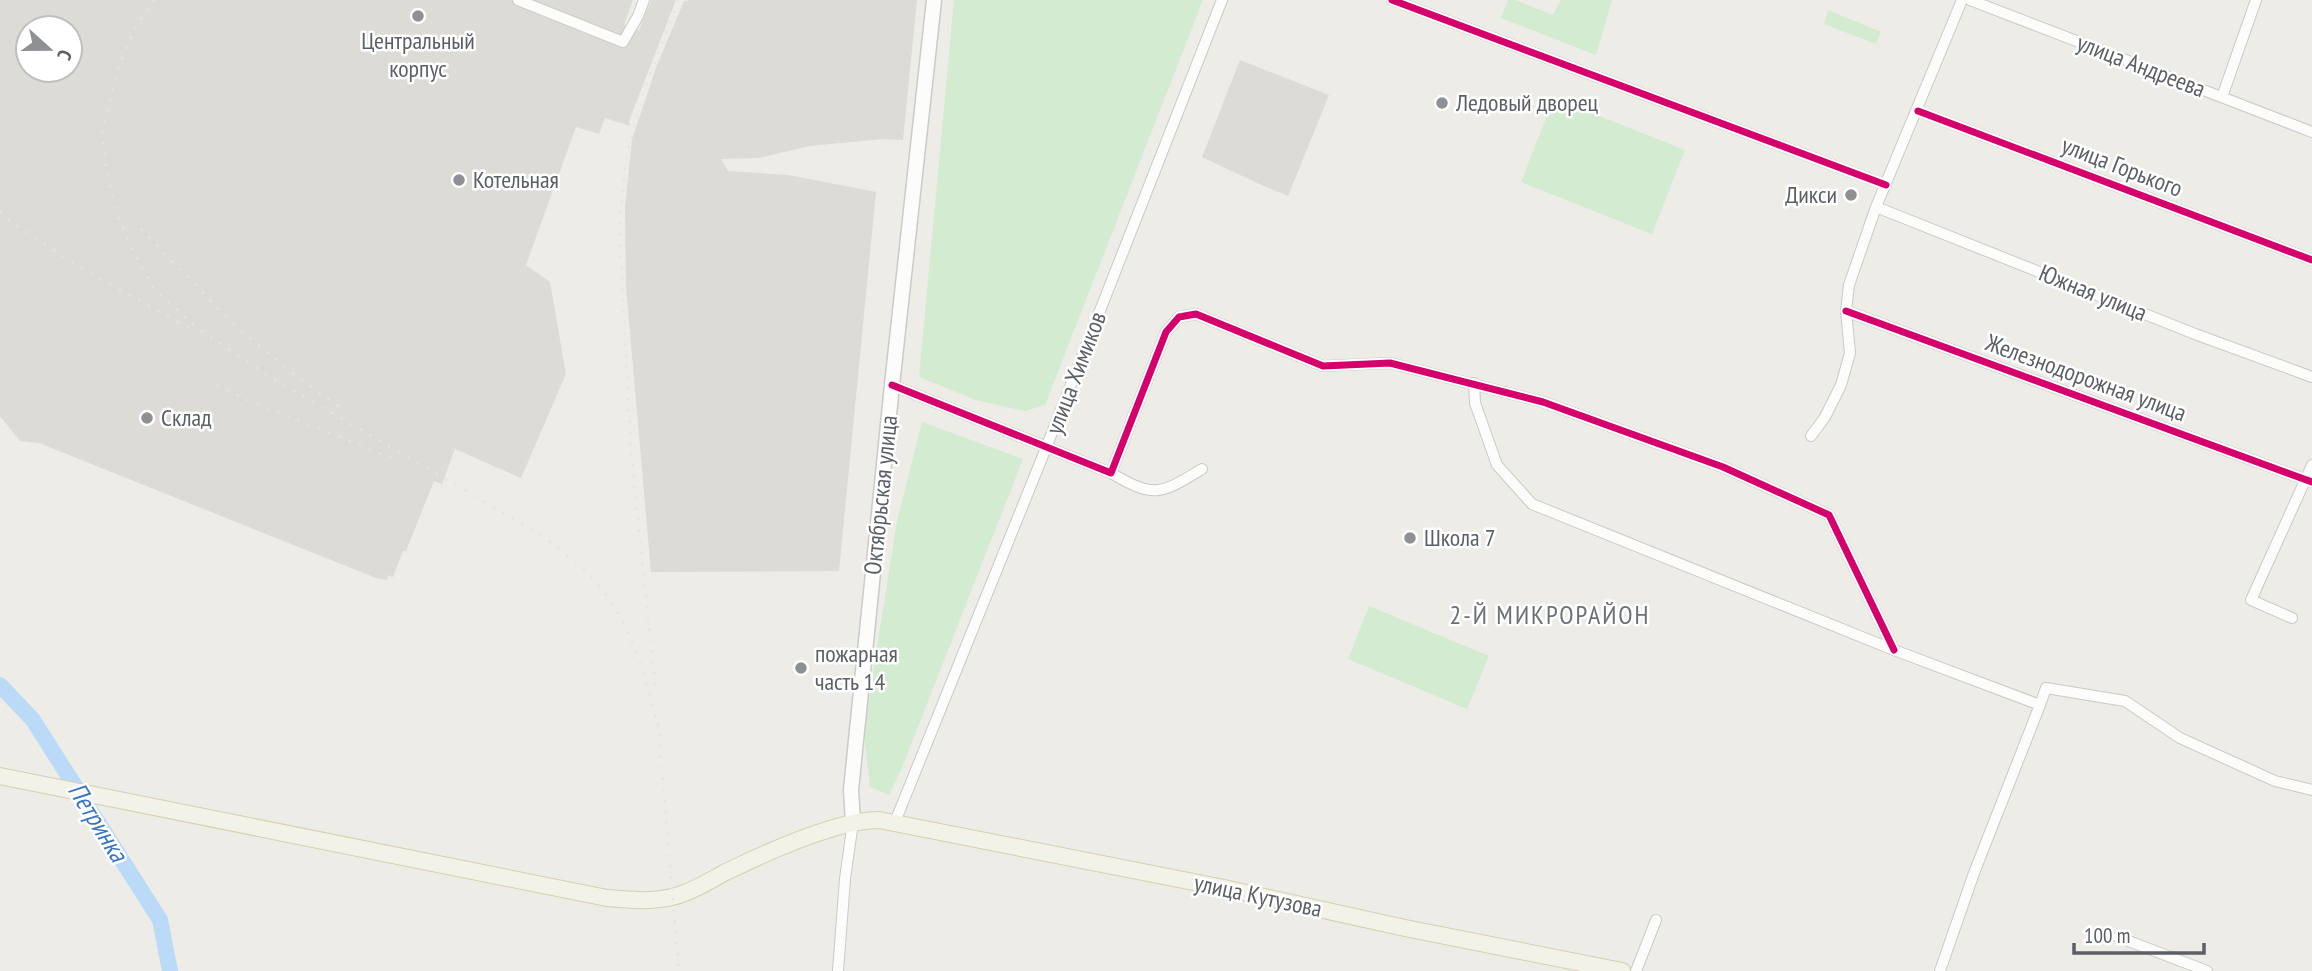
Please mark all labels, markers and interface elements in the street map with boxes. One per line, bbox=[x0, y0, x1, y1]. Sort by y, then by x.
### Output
marker: Центральный корпус bbox=[410, 8, 426, 24]
north arrow bbox=[14, 14, 84, 84]
place label: Центральный корпус bbox=[361, 25, 475, 84]
street label: улица Андреева bbox=[2072, 27, 2210, 104]
text: С bbox=[52, 47, 78, 64]
place label: Ледовый дворец bbox=[1455, 87, 1599, 118]
marker: Ледовый дворец bbox=[1434, 95, 1450, 111]
street label: улица Горького bbox=[2057, 129, 2187, 204]
place label: Котельная bbox=[473, 164, 559, 195]
marker: Котельная bbox=[451, 172, 467, 188]
place label: Дикси bbox=[1785, 179, 1837, 210]
marker: Дикси bbox=[1843, 187, 1859, 203]
street label: Южная улица bbox=[2035, 257, 2152, 328]
street label: улица Химиков bbox=[1038, 307, 1113, 438]
street label: Железнодорожная улица bbox=[1981, 326, 2191, 428]
place label: Склад bbox=[161, 402, 212, 433]
marker: Склад bbox=[139, 410, 155, 426]
street label: Октябрьская улица bbox=[857, 414, 904, 576]
place label: Школа 7 bbox=[1424, 522, 1496, 553]
marker: Школа 7 bbox=[1402, 530, 1418, 546]
district label: 2-Й МИКРОРАЙОН bbox=[1449, 598, 1651, 631]
place label: пожарная часть 14 bbox=[815, 638, 898, 697]
marker: пожарная часть 14 bbox=[793, 660, 809, 676]
water label: Петринка bbox=[61, 776, 136, 869]
street label: улица Кутузова bbox=[1191, 867, 1325, 924]
scale bar bbox=[2074, 912, 2204, 956]
text: 100 m bbox=[2084, 922, 2130, 949]

